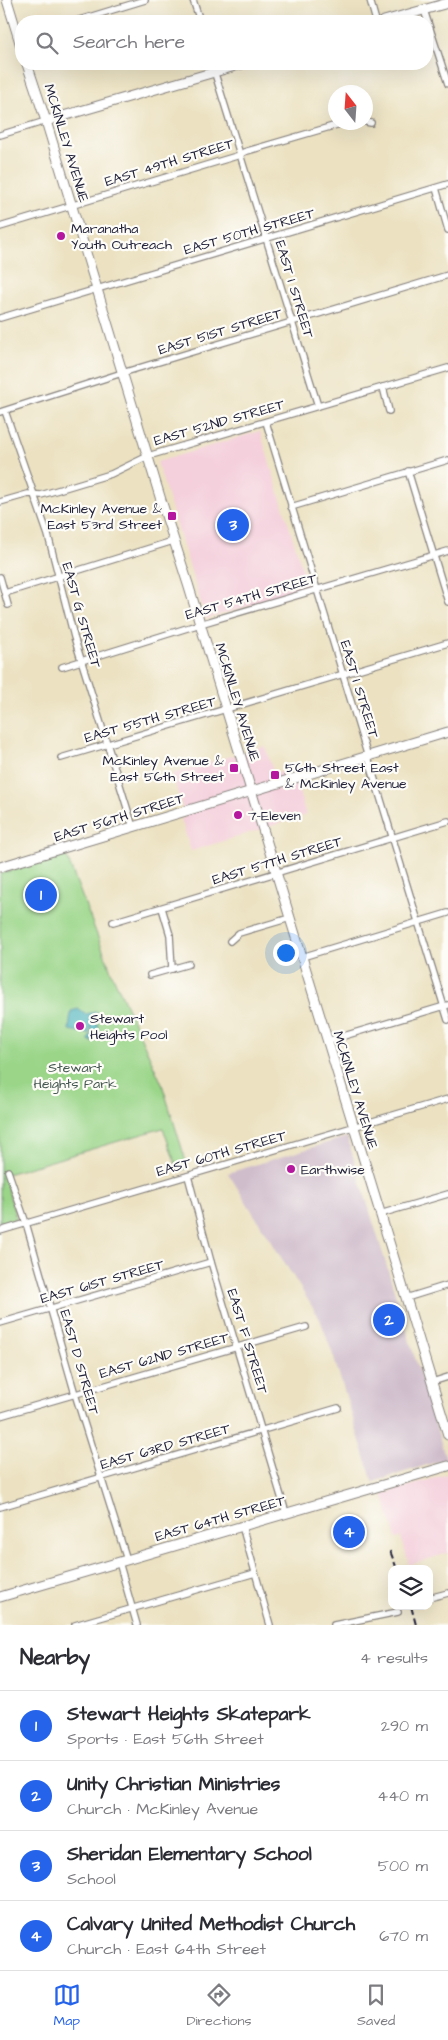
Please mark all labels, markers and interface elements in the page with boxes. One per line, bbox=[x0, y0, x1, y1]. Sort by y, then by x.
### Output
search box bbox=[15, 15, 433, 70]
icon: search bbox=[33, 29, 61, 57]
text: Search here bbox=[73, 29, 185, 56]
street label: MCKINLEY AVENUE bbox=[39, 82, 94, 206]
north arrow bbox=[328, 85, 373, 130]
street label: EAST 49TH STREET bbox=[102, 134, 236, 192]
street label: EAST 50TH STREET bbox=[182, 204, 317, 260]
place label: Maranatha Youth Outreach bbox=[71, 219, 172, 255]
marker: Maranatha Youth Outreach bbox=[55, 230, 67, 242]
street label: EAST I STREET bbox=[270, 238, 318, 341]
street label: EAST 51ST STREET bbox=[156, 304, 285, 360]
street label: EAST 52ND STREET bbox=[152, 395, 287, 451]
place label: McKinley Avenue & East 53rd Street bbox=[40, 499, 163, 535]
pin: 3 bbox=[217, 506, 249, 544]
marker: McKinley Avenue & East 53rd Street bbox=[166, 510, 178, 522]
street label: EAST G STREET bbox=[56, 560, 106, 671]
street label: EAST 54TH STREET bbox=[183, 569, 320, 625]
street label: EAST I STREET bbox=[335, 638, 383, 741]
street label: MCKINLEY AVENUE bbox=[210, 641, 265, 765]
street label: EAST 55TH STREET bbox=[82, 692, 219, 748]
place label: McKinley Avenue & East 56th Street bbox=[102, 751, 225, 787]
place label: 56th Street East & McKinley Avenue bbox=[285, 758, 407, 794]
marker: McKinley Avenue & East 56th Street bbox=[228, 762, 240, 774]
marker: 56th Street East & McKinley Avenue bbox=[269, 769, 281, 781]
street label: EAST 56TH STREET bbox=[52, 789, 187, 847]
place label: 7-Eleven bbox=[248, 806, 301, 826]
marker: 7-Eleven bbox=[232, 809, 244, 821]
street label: EAST 57TH STREET bbox=[210, 832, 345, 890]
pin: 1 bbox=[25, 876, 57, 914]
your location bbox=[273, 940, 299, 966]
place label: Stewart Heights Pool bbox=[90, 1009, 168, 1045]
marker: Stewart Heights Pool bbox=[74, 1020, 86, 1032]
street label: MCKINLEY AVENUE bbox=[328, 1029, 383, 1153]
park label: Stewart Heights Park bbox=[34, 1058, 117, 1094]
street label: EAST 60TH STREET bbox=[154, 1126, 289, 1182]
place label: Earthwise bbox=[301, 1160, 365, 1180]
marker: Earthwise bbox=[285, 1163, 297, 1175]
street label: EAST 61ST STREET bbox=[38, 1255, 167, 1309]
street label: EAST F STREET bbox=[222, 1286, 273, 1397]
pin: 2 bbox=[373, 1301, 405, 1339]
street label: EAST D STREET bbox=[55, 1307, 104, 1417]
street label: EAST 62ND STREET bbox=[97, 1328, 232, 1384]
street label: EAST 63RD STREET bbox=[98, 1419, 233, 1475]
street label: EAST 64TH STREET bbox=[153, 1491, 288, 1547]
pin: 4 bbox=[333, 1513, 365, 1551]
map controls bbox=[388, 1565, 433, 1610]
button: layers bbox=[388, 1565, 433, 1610]
text: Nearby bbox=[20, 1643, 90, 1672]
text: 4 results bbox=[360, 1647, 428, 1669]
text: Stewart Heights Skatepark bbox=[67, 1701, 311, 1728]
text: 1 bbox=[35, 1715, 37, 1737]
text: 290 m bbox=[381, 1715, 428, 1737]
text: Sports · East 56th Street bbox=[67, 1728, 264, 1750]
text: Unity Christian Ministries bbox=[67, 1771, 280, 1798]
text: 2 bbox=[31, 1785, 41, 1807]
text: 440 m bbox=[377, 1785, 428, 1807]
text: Church · McKinley Avenue bbox=[67, 1798, 258, 1820]
text: Sheridan Elementary School bbox=[67, 1841, 312, 1868]
text: 3 bbox=[32, 1855, 40, 1877]
text: 500 m bbox=[378, 1855, 428, 1877]
text: School bbox=[67, 1868, 116, 1890]
text: Calvary United Methodist Church bbox=[67, 1911, 355, 1938]
text: 4 bbox=[31, 1925, 41, 1947]
text: 670 m bbox=[379, 1925, 428, 1947]
text: Church · East 64th Street bbox=[67, 1938, 266, 1960]
tab: Map bbox=[53, 1981, 81, 2031]
tab: Directions bbox=[186, 1981, 251, 2031]
tab: Saved bbox=[357, 1981, 395, 2031]

